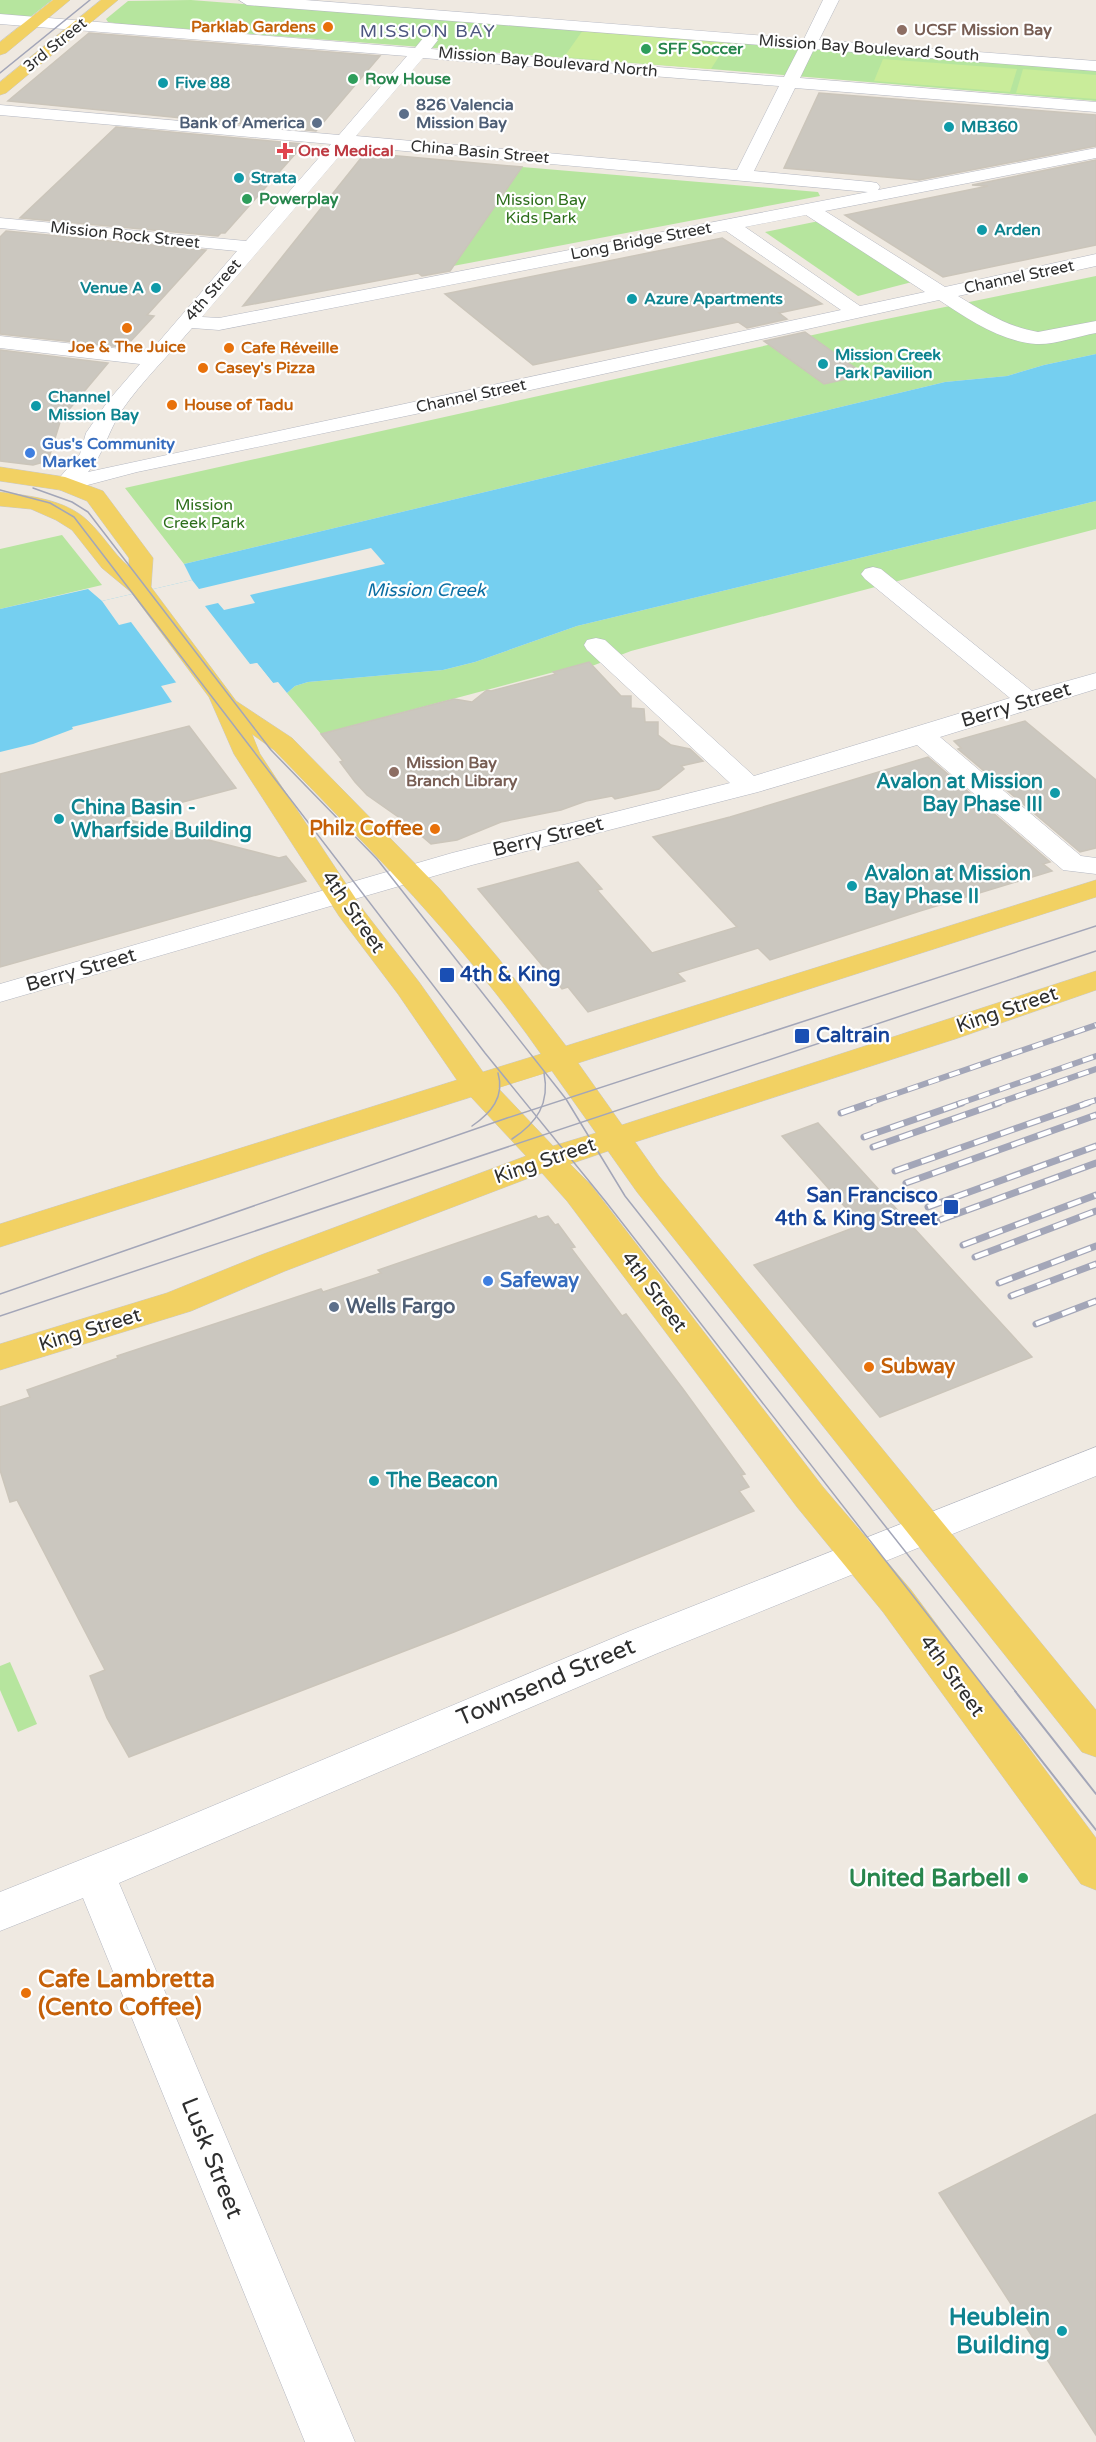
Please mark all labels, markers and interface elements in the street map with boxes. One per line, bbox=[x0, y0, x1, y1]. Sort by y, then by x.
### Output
street label: 3rd Street bbox=[19, 13, 91, 77]
place label: Parklab Gardens bbox=[191, 17, 316, 37]
marker: Parklab Gardens bbox=[321, 20, 335, 34]
district label: MISSION BAY bbox=[360, 20, 496, 42]
place label: UCSF Mission Bay bbox=[914, 20, 1052, 40]
marker: UCSF Mission Bay bbox=[895, 23, 909, 37]
street label: Mission Bay Boulevard South bbox=[758, 30, 980, 66]
place label: SFF Soccer bbox=[658, 39, 744, 59]
street label: Mission Bay Boulevard North bbox=[437, 42, 659, 82]
marker: SFF Soccer bbox=[639, 42, 653, 56]
place label: Row House bbox=[365, 69, 451, 89]
marker: Row House bbox=[346, 72, 360, 86]
place label: Five 88 bbox=[175, 73, 230, 93]
marker: Five 88 bbox=[156, 76, 170, 90]
place label: 826 Valencia Mission Bay bbox=[416, 95, 514, 133]
marker: 826 Valencia Mission Bay bbox=[397, 107, 411, 121]
place label: Bank of America bbox=[179, 113, 305, 133]
marker: Bank of America bbox=[310, 116, 324, 130]
place label: MB360 bbox=[961, 117, 1018, 137]
marker: MB360 bbox=[942, 120, 956, 134]
street label: China Basin Street bbox=[410, 136, 550, 168]
place label: One Medical bbox=[298, 141, 394, 161]
marker: One Medical bbox=[276, 142, 294, 160]
place label: Strata bbox=[251, 168, 297, 188]
marker: Strata bbox=[232, 171, 246, 185]
place label: Powerplay bbox=[259, 189, 339, 209]
park label: Mission Bay Kids Park bbox=[496, 190, 587, 228]
marker: Powerplay bbox=[240, 192, 254, 206]
street label: Mission Rock Street bbox=[49, 217, 201, 253]
street label: Long Bridge Street bbox=[569, 218, 713, 264]
place label: Arden bbox=[994, 220, 1041, 240]
marker: Arden bbox=[975, 223, 989, 237]
street label: 4th Street bbox=[181, 255, 245, 325]
street label: Channel Street bbox=[962, 256, 1076, 298]
place label: Venue A bbox=[80, 278, 144, 298]
marker: Venue A bbox=[149, 281, 163, 295]
place label: Azure Apartments bbox=[644, 289, 783, 309]
marker: Azure Apartments bbox=[625, 292, 639, 306]
marker: Joe & The Juice bbox=[120, 321, 134, 335]
place label: Joe & The Juice bbox=[67, 337, 186, 357]
place label: Cafe Réveille bbox=[241, 338, 339, 358]
marker: Cafe Réveille bbox=[222, 341, 236, 355]
place label: Mission Creek Park Pavilion bbox=[835, 345, 941, 383]
marker: Mission Creek Park Pavilion bbox=[816, 357, 830, 371]
place label: Casey's Pizza bbox=[215, 358, 315, 378]
marker: Casey's Pizza bbox=[196, 361, 210, 375]
street label: Channel Street bbox=[414, 375, 528, 417]
place label: Channel Mission Bay bbox=[48, 387, 139, 425]
place label: House of Tadu bbox=[184, 395, 293, 415]
marker: House of Tadu bbox=[165, 398, 179, 412]
marker: Channel Mission Bay bbox=[29, 399, 43, 413]
place label: Gus's Community Market bbox=[42, 434, 175, 472]
marker: Gus's Community Market bbox=[23, 446, 37, 460]
park label: Mission Creek Park bbox=[163, 495, 245, 533]
water label: Mission Creek bbox=[366, 579, 487, 601]
street label: Berry Street bbox=[958, 677, 1074, 733]
place label: Mission Bay Branch Library bbox=[406, 753, 518, 791]
marker: Mission Bay Branch Library bbox=[387, 765, 401, 779]
place label: Avalon at Mission Bay Phase III bbox=[876, 770, 1043, 817]
marker: Avalon at Mission Bay Phase III bbox=[1048, 786, 1062, 800]
place label: China Basin - Wharfside Building bbox=[71, 796, 252, 843]
marker: China Basin - Wharfside Building bbox=[52, 812, 66, 826]
street label: Berry Street bbox=[490, 812, 606, 862]
place label: Philz Coffee bbox=[309, 817, 423, 841]
marker: Philz Coffee bbox=[428, 822, 442, 836]
place label: Avalon at Mission Bay Phase II bbox=[864, 862, 1031, 909]
street label: 4th Street bbox=[316, 866, 390, 958]
marker: Avalon at Mission Bay Phase II bbox=[845, 879, 859, 893]
street label: Berry Street bbox=[23, 943, 139, 997]
place label: 4th & King bbox=[460, 963, 561, 987]
marker: 4th & King bbox=[438, 966, 456, 984]
street label: King Street bbox=[953, 981, 1061, 1039]
place label: Caltrain bbox=[816, 1024, 890, 1048]
marker: Caltrain bbox=[793, 1027, 811, 1045]
street label: King Street bbox=[491, 1132, 599, 1190]
place label: San Francisco 4th & King Street bbox=[775, 1184, 938, 1231]
marker: San Francisco 4th & King Street bbox=[942, 1198, 960, 1216]
street label: 4th Street bbox=[616, 1247, 692, 1337]
place label: Safeway bbox=[500, 1269, 579, 1293]
marker: Safeway bbox=[481, 1274, 495, 1288]
place label: Wells Fargo bbox=[346, 1295, 455, 1319]
marker: Wells Fargo bbox=[327, 1300, 341, 1314]
street label: King Street bbox=[36, 1303, 144, 1357]
place label: Subway bbox=[881, 1355, 956, 1379]
marker: Subway bbox=[862, 1360, 876, 1374]
place label: The Beacon bbox=[385, 1469, 498, 1493]
marker: The Beacon bbox=[367, 1474, 381, 1488]
street label: Townsend Street bbox=[453, 1631, 639, 1733]
street label: 4th Street bbox=[914, 1631, 990, 1722]
place label: United Barbell bbox=[849, 1864, 1011, 1893]
marker: United Barbell bbox=[1016, 1871, 1030, 1885]
place label: Cafe Lambretta (Cento Coffee) bbox=[38, 1965, 215, 2022]
marker: Cafe Lambretta (Cento Coffee) bbox=[19, 1986, 33, 2000]
street label: Lusk Street bbox=[175, 2093, 249, 2223]
place label: Heublein Building bbox=[949, 2303, 1050, 2360]
marker: Heublein Building bbox=[1055, 2324, 1069, 2338]

